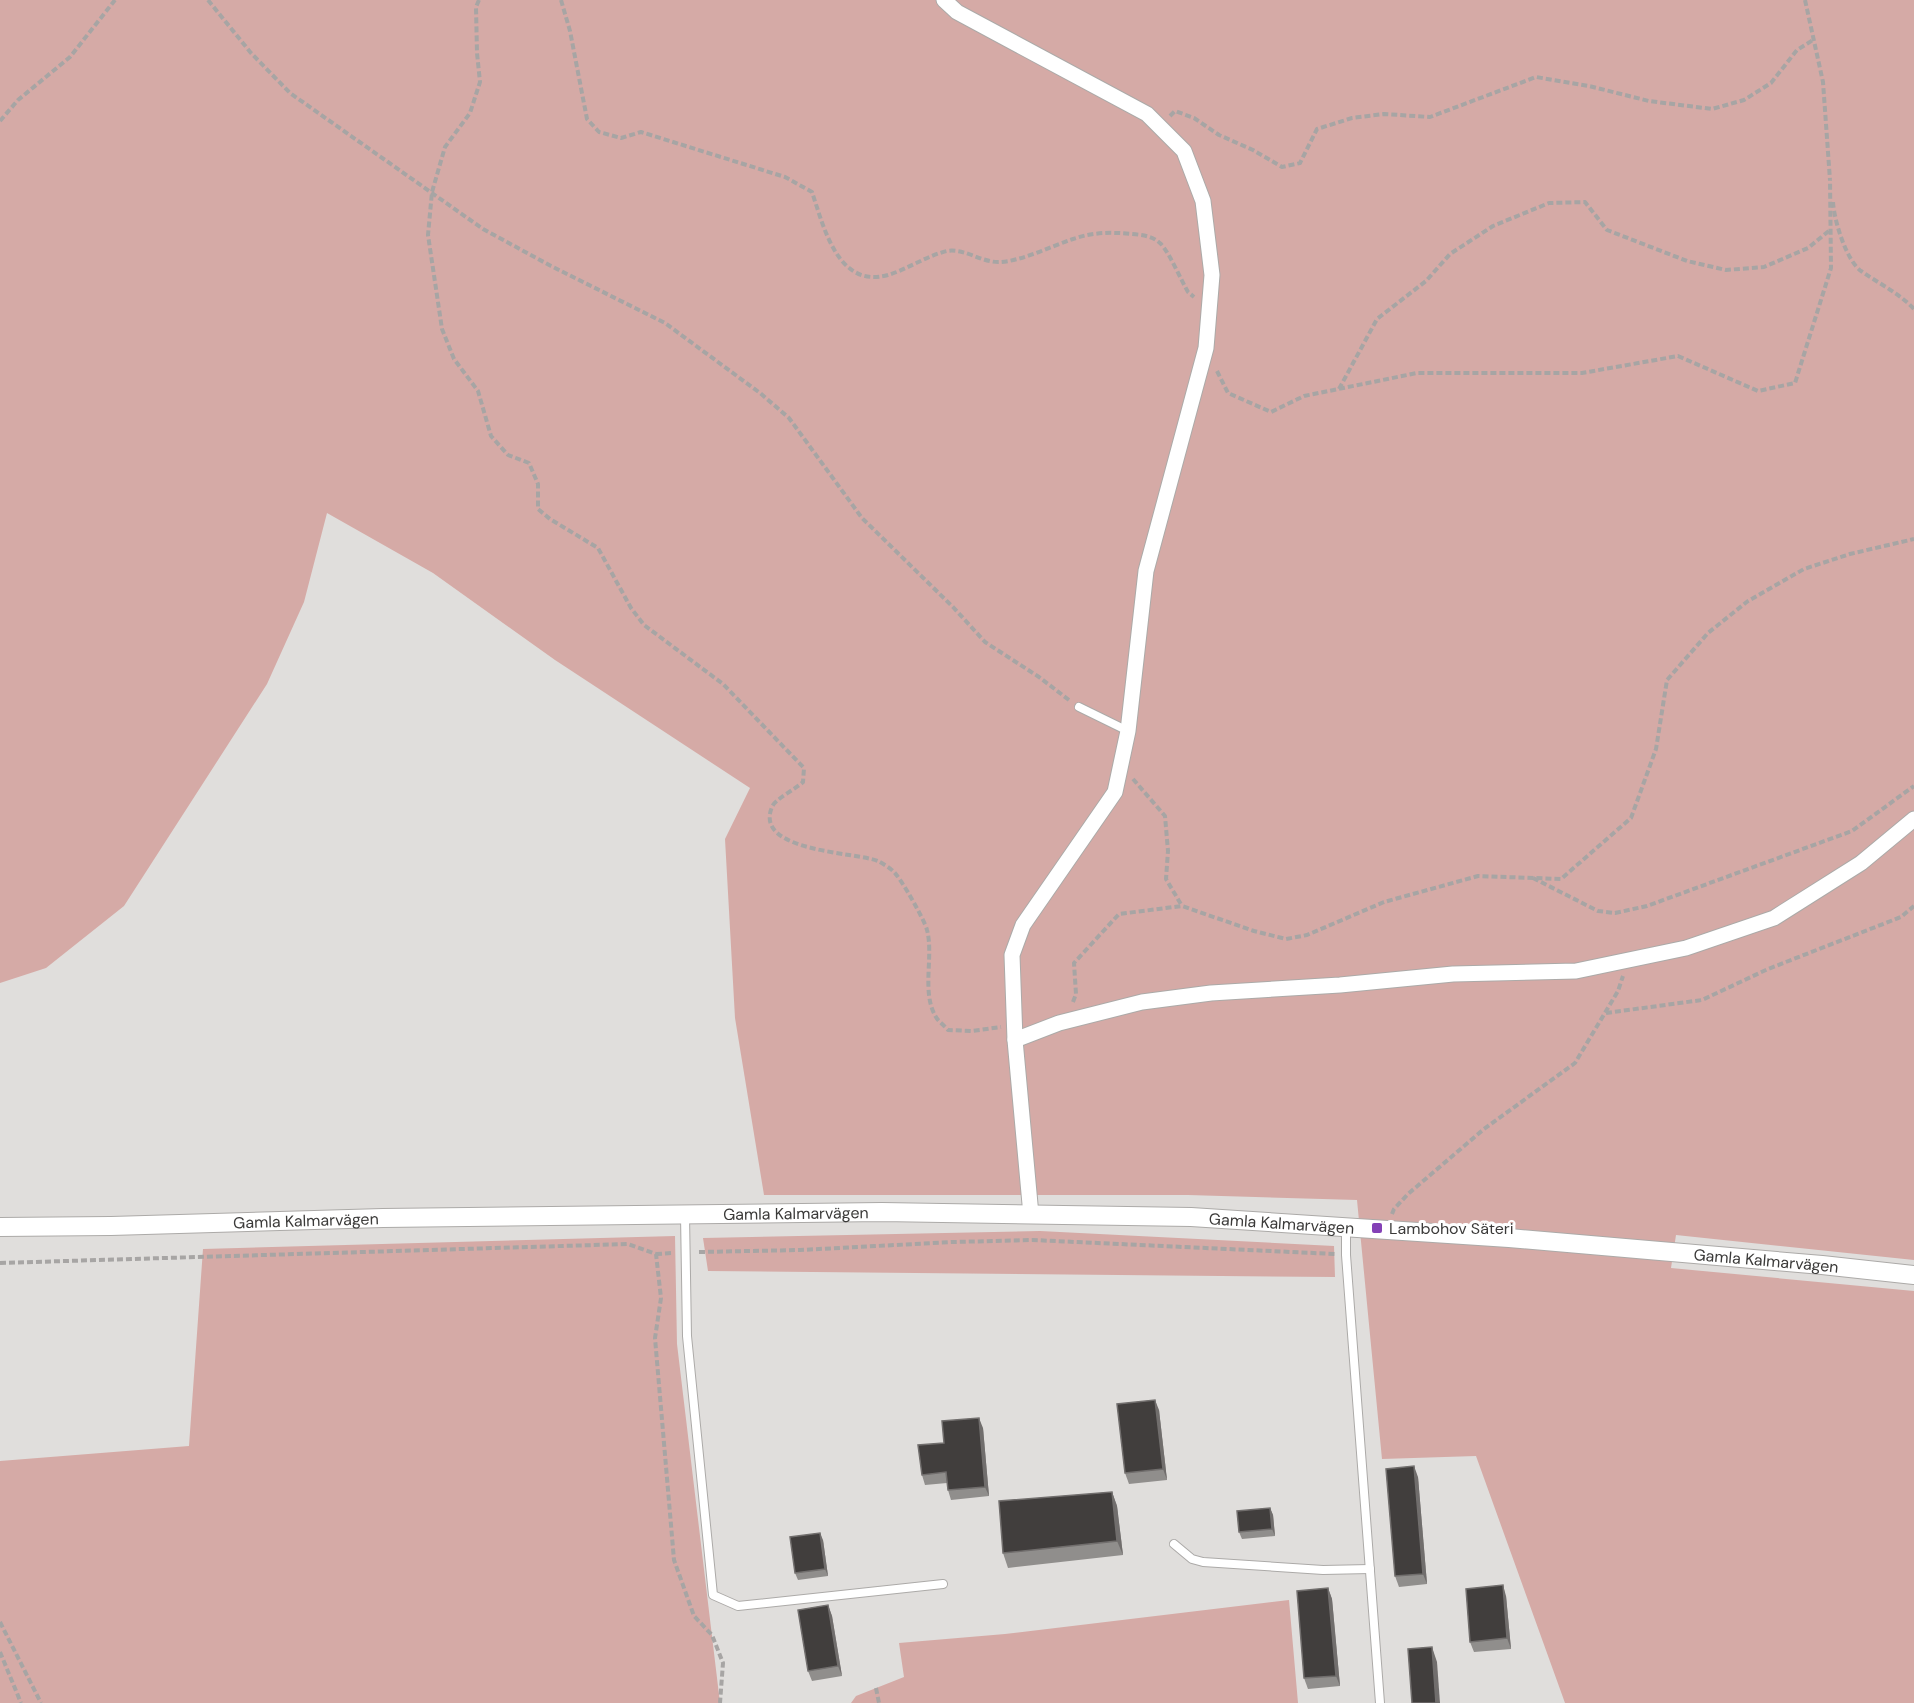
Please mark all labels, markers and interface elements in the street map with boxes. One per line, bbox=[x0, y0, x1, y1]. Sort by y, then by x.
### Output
street label: Gamla Kalmarvägen bbox=[723, 1202, 869, 1224]
street label: Gamla Kalmarvägen bbox=[233, 1208, 379, 1233]
street label: Gamla Kalmarvägen bbox=[1208, 1208, 1355, 1238]
place label: Lambohov Säteri bbox=[1389, 1218, 1514, 1239]
marker: Lambohov Säteri bbox=[1370, 1221, 1384, 1235]
street label: Gamla Kalmarvägen bbox=[1693, 1243, 1840, 1277]

